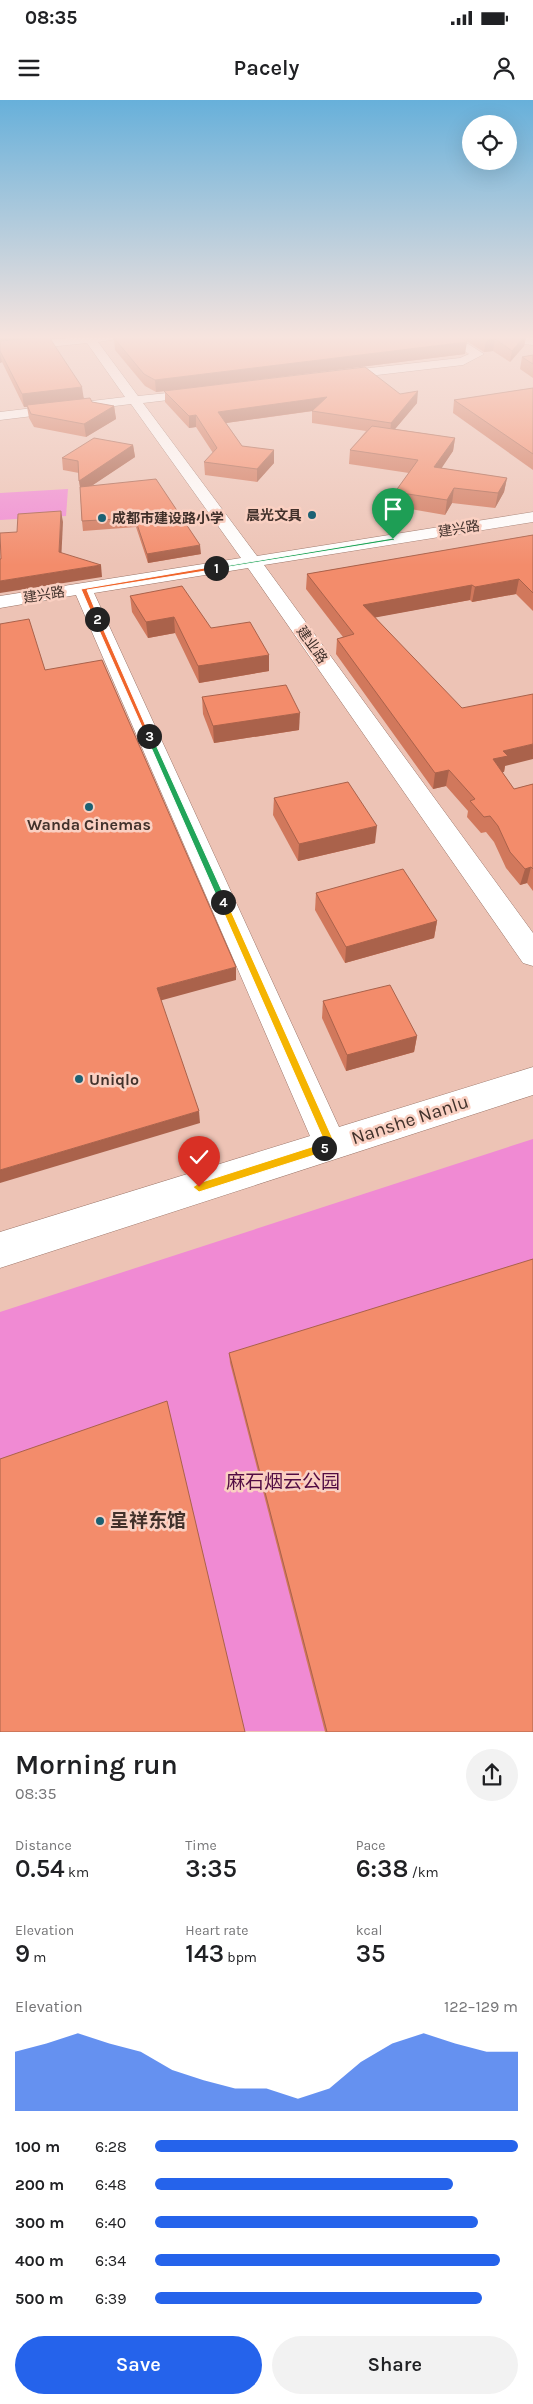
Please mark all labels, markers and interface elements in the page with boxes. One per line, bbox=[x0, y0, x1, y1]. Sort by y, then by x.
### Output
text: 08:35 bbox=[25, 7, 77, 29]
icon: menu bbox=[15, 54, 43, 82]
icon: person bbox=[490, 54, 518, 82]
text: Pacely bbox=[234, 55, 299, 81]
map controls bbox=[462, 115, 517, 170]
button: locate bbox=[462, 115, 517, 170]
pin bbox=[372, 488, 414, 539]
icon: arrive bbox=[379, 495, 407, 523]
place label: 晨光文具 bbox=[246, 507, 302, 524]
marker: 晨光文具 bbox=[306, 509, 318, 521]
place label: 成都市建设路小学 bbox=[112, 510, 224, 527]
marker: 成都市建设路小学 bbox=[96, 512, 108, 524]
street label: 建兴路 bbox=[437, 517, 481, 541]
pin: 1 bbox=[204, 556, 228, 580]
text: 1 bbox=[214, 560, 219, 577]
street label: 建兴路 bbox=[22, 583, 66, 607]
pin: 2 bbox=[84, 606, 110, 632]
text: 2 bbox=[93, 611, 102, 628]
street label: 建业路 bbox=[293, 623, 331, 667]
pin: 3 bbox=[136, 724, 162, 748]
text: 3 bbox=[145, 728, 154, 745]
marker: Wanda Cinemas bbox=[83, 801, 95, 813]
place label: Wanda Cinemas bbox=[27, 815, 151, 834]
pin: 4 bbox=[210, 890, 236, 914]
text: 4 bbox=[219, 894, 228, 911]
place label: Uniqlo bbox=[89, 1070, 139, 1089]
marker: Uniqlo bbox=[73, 1073, 85, 1085]
street label: Nanshe Nanlu bbox=[348, 1091, 472, 1149]
pin bbox=[178, 1136, 220, 1187]
pin: 5 bbox=[312, 1136, 336, 1160]
text: 5 bbox=[320, 1140, 329, 1157]
icon: check bbox=[185, 1143, 213, 1171]
park label: 麻石烟云公园 bbox=[226, 1471, 340, 1493]
place label: 呈祥东馆 bbox=[110, 1510, 186, 1532]
marker: 呈祥东馆 bbox=[94, 1515, 106, 1527]
text: Morning run bbox=[15, 1748, 178, 1781]
button: share bbox=[466, 1749, 518, 1801]
text: 08:35 bbox=[15, 1784, 57, 1803]
text: Distance bbox=[15, 1837, 72, 1854]
text: Time bbox=[185, 1837, 217, 1854]
text: Pace bbox=[356, 1837, 386, 1854]
text: 0.54 bbox=[15, 1854, 65, 1883]
text: 3:35 bbox=[185, 1854, 237, 1883]
text: 6:38 bbox=[356, 1854, 408, 1883]
text: km bbox=[65, 1864, 89, 1881]
text: /km bbox=[408, 1864, 439, 1881]
text: Elevation bbox=[15, 1922, 74, 1939]
text: Heart rate bbox=[185, 1922, 248, 1939]
text: kcal bbox=[356, 1922, 382, 1939]
text: 9 bbox=[15, 1939, 30, 1968]
text: 143 bbox=[185, 1939, 224, 1968]
text: 35 bbox=[356, 1939, 385, 1968]
text: m bbox=[30, 1949, 46, 1966]
text: bpm bbox=[224, 1949, 257, 1966]
text: Elevation bbox=[15, 1997, 83, 2016]
text: 122–129 m bbox=[444, 1997, 518, 2016]
text: 100 m bbox=[15, 2137, 60, 2156]
text: 6:28 bbox=[95, 2137, 127, 2156]
text: 200 m bbox=[15, 2175, 64, 2194]
text: 6:48 bbox=[95, 2175, 127, 2194]
text: 300 m bbox=[15, 2213, 64, 2232]
text: 6:40 bbox=[95, 2213, 126, 2232]
text: 400 m bbox=[15, 2251, 64, 2270]
text: 6:34 bbox=[95, 2251, 126, 2270]
text: 500 m bbox=[15, 2289, 64, 2308]
text: 6:39 bbox=[95, 2289, 127, 2308]
button: Save bbox=[15, 2336, 262, 2394]
button: Share bbox=[272, 2336, 518, 2394]

